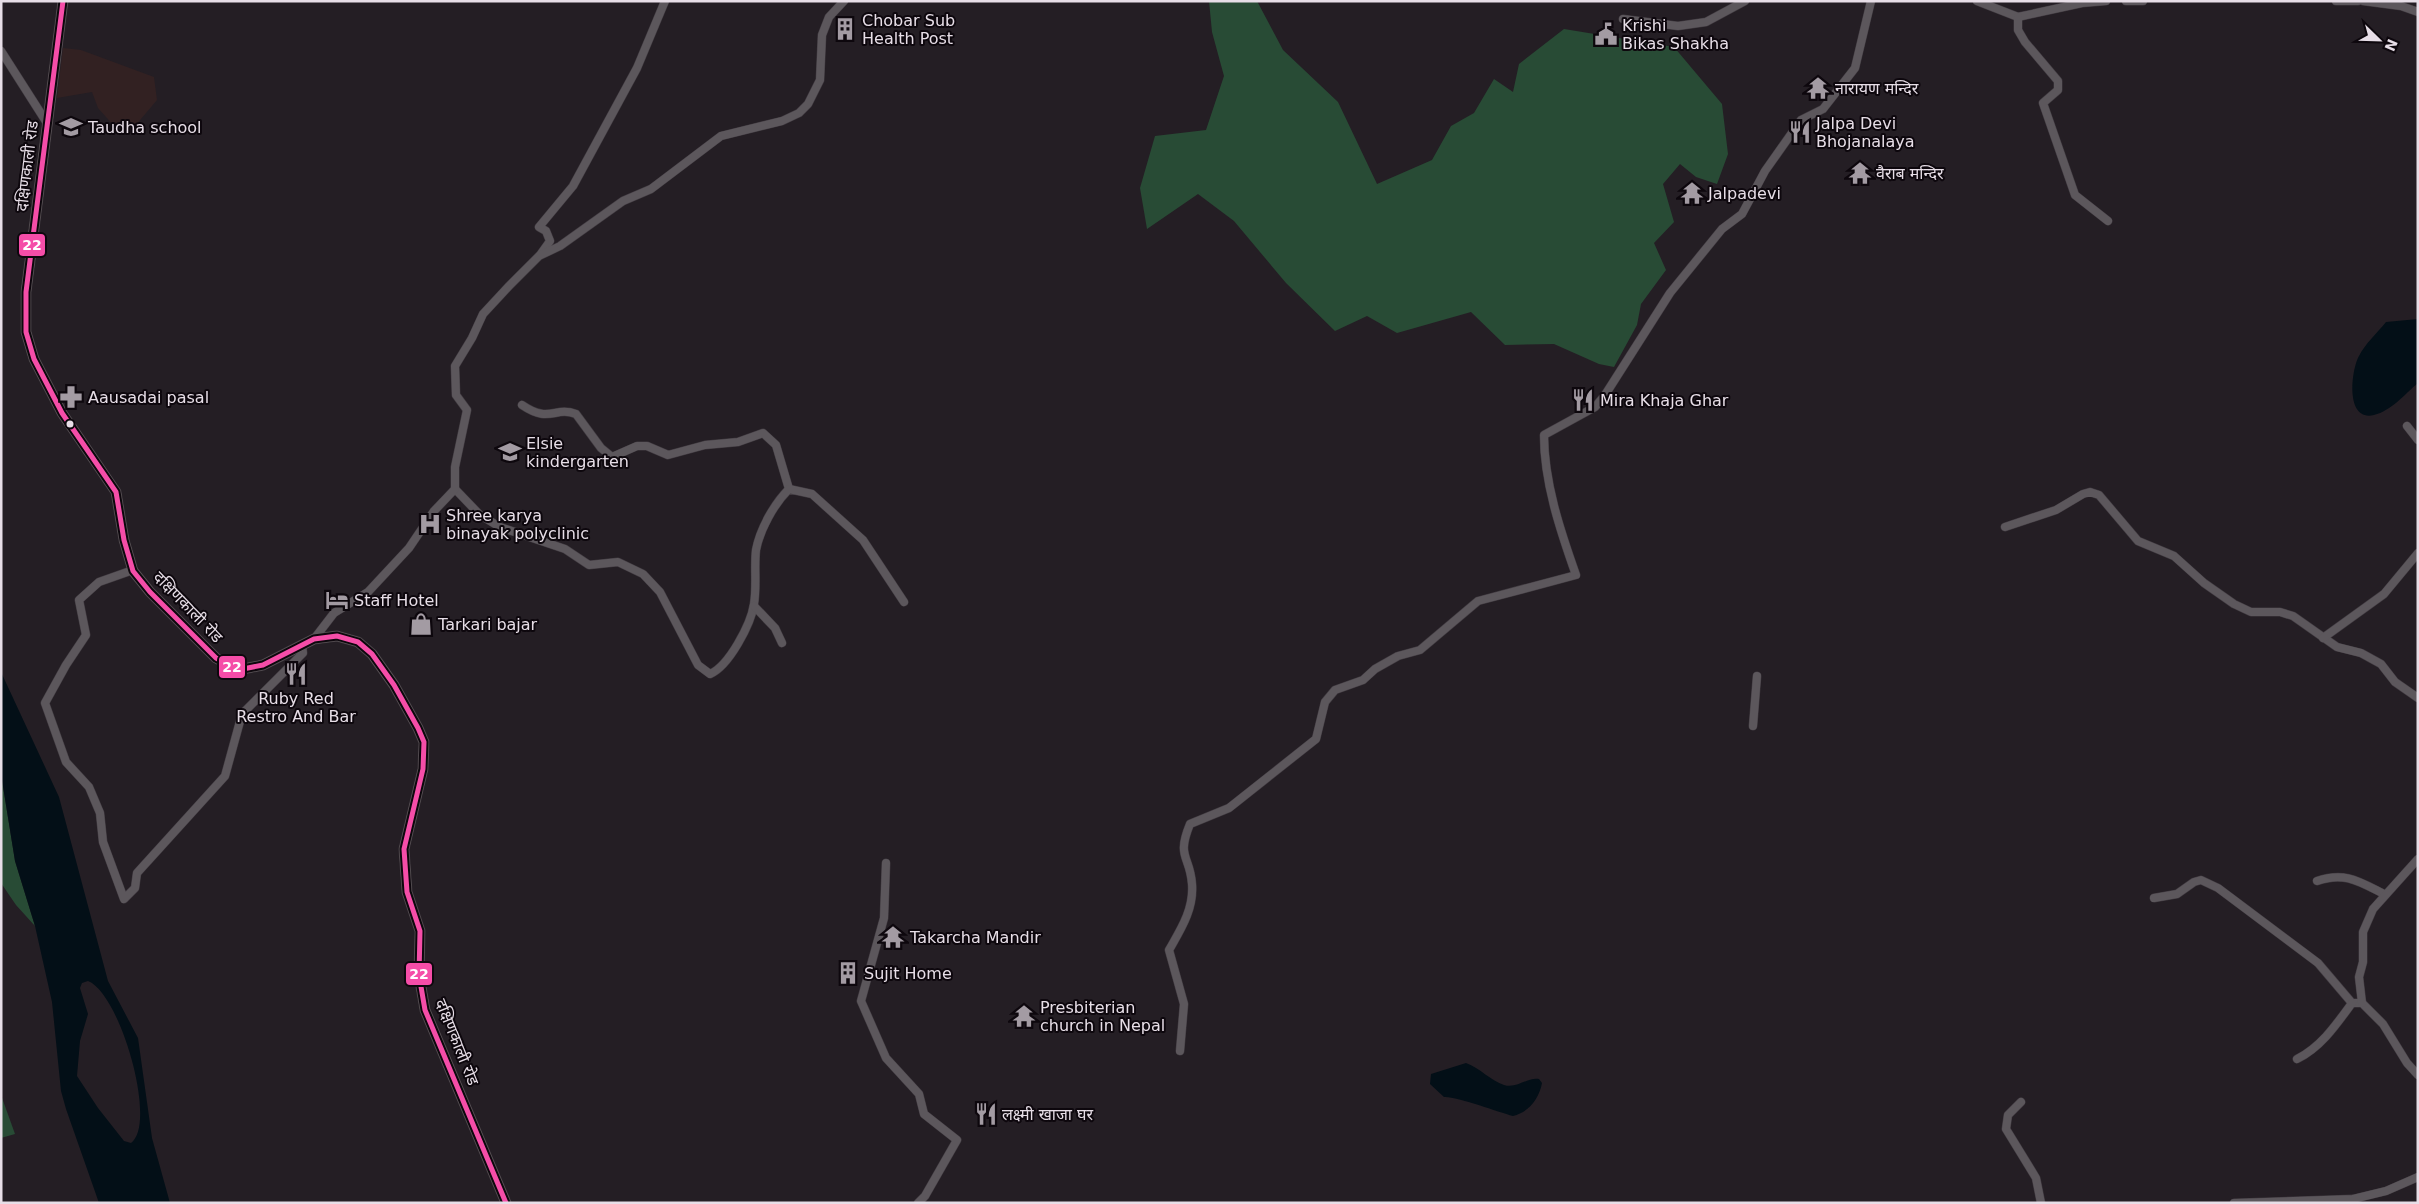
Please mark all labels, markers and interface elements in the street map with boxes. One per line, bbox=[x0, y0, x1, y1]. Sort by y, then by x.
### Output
place label: Chobar Sub Health Post bbox=[862, 11, 955, 48]
north arrow bbox=[2354, 15, 2404, 65]
building icon: Chobar Sub Health Post bbox=[832, 16, 858, 42]
place label: Krishi Bikas Shakha bbox=[1622, 16, 1729, 53]
public building icon: Krishi Bikas Shakha bbox=[1593, 21, 1619, 47]
text: N bbox=[2381, 37, 2401, 54]
temple icon: नारायण मन्दिर bbox=[1805, 75, 1831, 101]
place label: नारायण मन्दिर bbox=[1835, 79, 1919, 98]
school or university icon: Taudha school bbox=[58, 114, 84, 140]
place label: Jalpa Devi Bhojanalaya bbox=[1815, 114, 1915, 151]
place label: Taudha school bbox=[87, 118, 202, 137]
street label: दक्षिणकाली रोड bbox=[12, 119, 42, 213]
restaurant icon: Jalpa Devi Bhojanalaya bbox=[1787, 119, 1813, 145]
temple icon: वैराब मन्दिर bbox=[1847, 160, 1873, 186]
place label: वैराब मन्दिर bbox=[1876, 164, 1944, 183]
temple icon: Jalpadevi bbox=[1679, 180, 1705, 206]
place label: Jalpadevi bbox=[1707, 184, 1781, 203]
line badge: 22 bbox=[18, 233, 46, 257]
text: 22 bbox=[22, 237, 42, 253]
pharmacy icon: Aausadai pasal bbox=[58, 384, 84, 410]
restaurant icon: Mira Khaja Ghar bbox=[1570, 387, 1596, 413]
place label: Aausadai pasal bbox=[88, 388, 209, 407]
place label: Mira Khaja Ghar bbox=[1600, 391, 1729, 410]
unlabelled marker bbox=[65, 419, 75, 429]
place label: Elsie kindergarten bbox=[526, 434, 629, 471]
school or university icon: Elsie kindergarten bbox=[497, 439, 523, 465]
place label: Shree karya binayak polyclinic bbox=[446, 506, 589, 543]
hospital icon: Shree karya binayak polyclinic bbox=[417, 511, 443, 537]
street label: दक्षिणकाली रोड bbox=[149, 568, 227, 647]
hotel icon: Staff Hotel bbox=[324, 587, 350, 613]
place label: Staff Hotel bbox=[354, 591, 439, 610]
shop icon: Tarkari bajar bbox=[408, 611, 434, 637]
place label: Tarkari bajar bbox=[437, 615, 538, 634]
line badge: 22 bbox=[218, 655, 246, 679]
text: 22 bbox=[222, 659, 242, 675]
restaurant icon: Ruby Red Restro And Bar bbox=[283, 661, 309, 687]
place label: Ruby Red Restro And Bar bbox=[236, 689, 356, 726]
temple icon: Takarcha Mandir bbox=[880, 924, 906, 950]
place label: Takarcha Mandir bbox=[909, 928, 1041, 947]
building icon: Sujit Home bbox=[835, 960, 861, 986]
line badge: 22 bbox=[405, 962, 433, 986]
place label: Sujit Home bbox=[864, 964, 952, 983]
text: 22 bbox=[409, 966, 429, 982]
street label: दक्षिणकाली रोड bbox=[431, 996, 483, 1088]
place label: Presbiterian church in Nepal bbox=[1040, 998, 1165, 1035]
temple icon: Presbiterian church in Nepal bbox=[1011, 1003, 1037, 1029]
restaurant icon: लक्ष्मी खाजा घर bbox=[973, 1101, 999, 1127]
place label: लक्ष्मी खाजा घर bbox=[1002, 1105, 1094, 1124]

